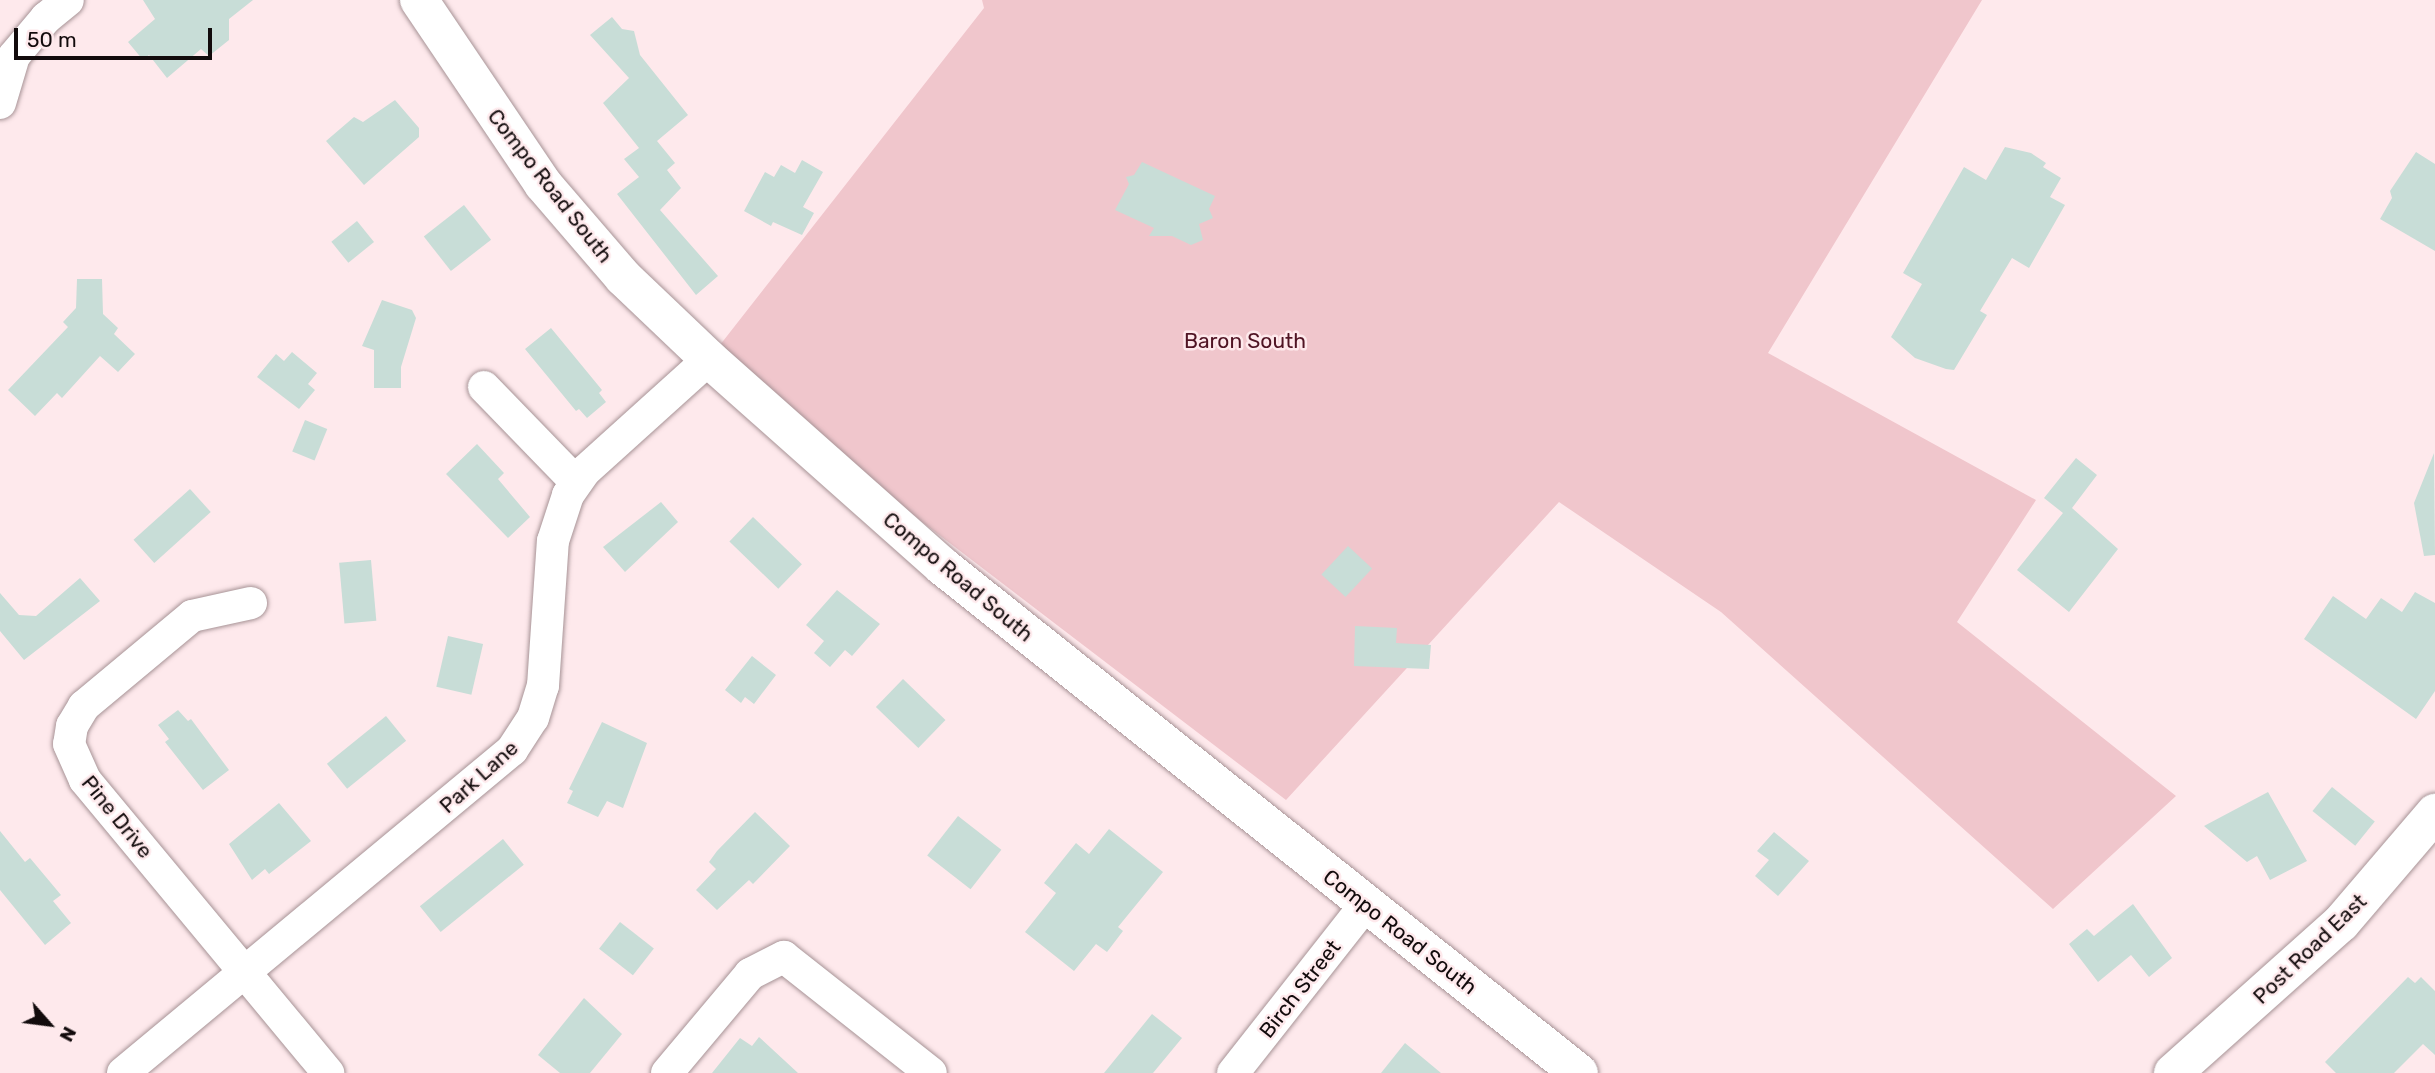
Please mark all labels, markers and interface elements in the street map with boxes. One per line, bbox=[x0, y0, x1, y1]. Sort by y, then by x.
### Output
scale bar bbox=[18, 14, 215, 58]
text: 50 m bbox=[27, 27, 77, 52]
street label: Compo Road South bbox=[482, 104, 618, 268]
park label: Baron South bbox=[1184, 328, 1306, 354]
street label: Compo Road South bbox=[878, 507, 1038, 647]
street label: Park Lane bbox=[435, 735, 523, 819]
street label: Pine Drive bbox=[76, 771, 158, 863]
street label: Compo Road South bbox=[1318, 864, 1482, 1000]
street label: Post Road East bbox=[2248, 889, 2372, 1009]
street label: Birch Street bbox=[1254, 935, 1346, 1043]
north arrow bbox=[14, 989, 84, 1059]
text: N bbox=[55, 1023, 81, 1046]

